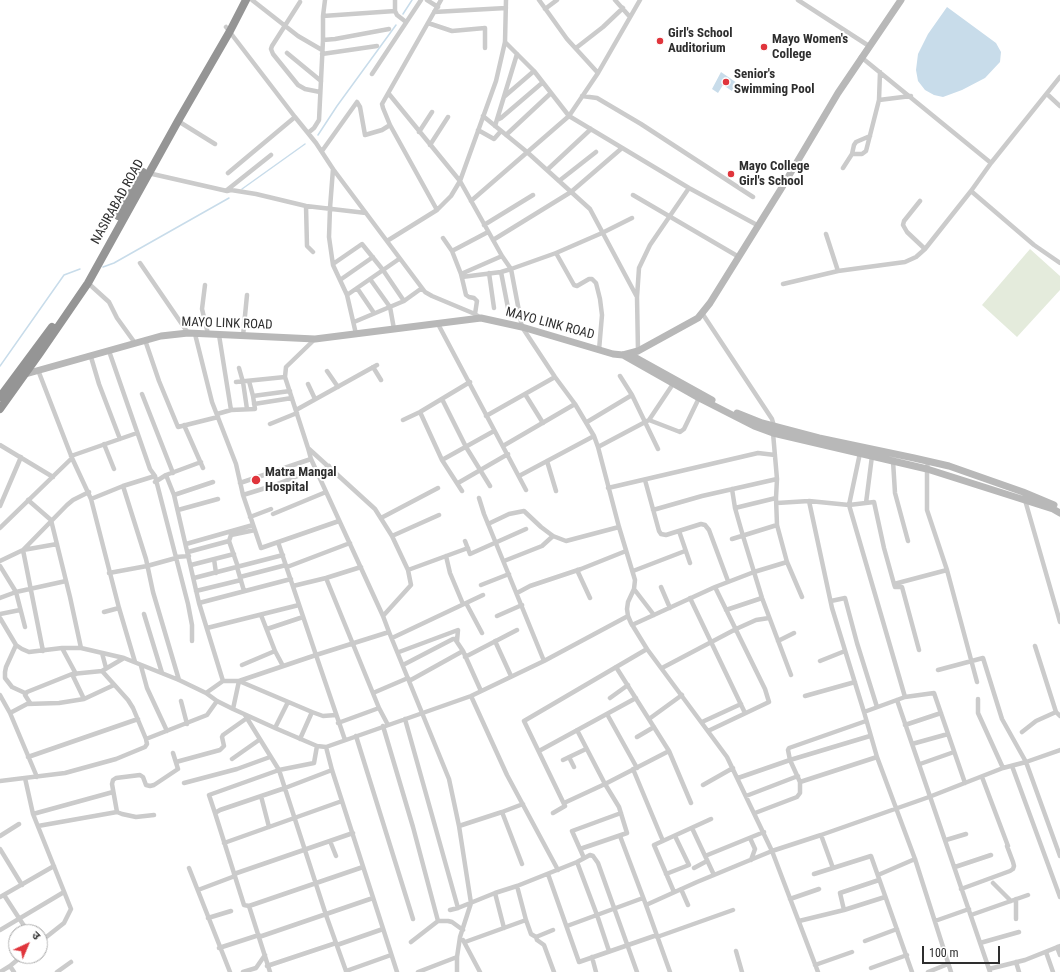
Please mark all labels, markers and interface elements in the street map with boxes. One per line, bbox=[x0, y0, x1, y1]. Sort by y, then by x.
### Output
place label: Girl's School Auditorium bbox=[668, 26, 732, 57]
place label: Mayo Women's College bbox=[772, 32, 848, 63]
marker: Girl's School Auditorium bbox=[655, 36, 665, 46]
marker: Mayo Women's College bbox=[759, 42, 769, 52]
place label: Senior's Swimming Pool bbox=[734, 67, 815, 98]
marker: Senior's Swimming Pool bbox=[721, 77, 731, 87]
street label: NASIRABAD ROAD bbox=[88, 157, 148, 247]
place label: Mayo College Girl's School bbox=[739, 159, 809, 190]
marker: Mayo College Girl's School bbox=[726, 169, 736, 179]
street label: MAYO LINK ROAD bbox=[504, 305, 596, 343]
street label: MAYO LINK ROAD bbox=[181, 315, 273, 333]
place label: Matra Mangal Hospital bbox=[265, 465, 337, 496]
marker: Matra Mangal Hospital bbox=[250, 474, 262, 486]
north arrow bbox=[8, 924, 48, 964]
text: उ bbox=[29, 929, 43, 943]
scale bar bbox=[924, 938, 1002, 964]
text: 100 m bbox=[929, 946, 959, 960]

